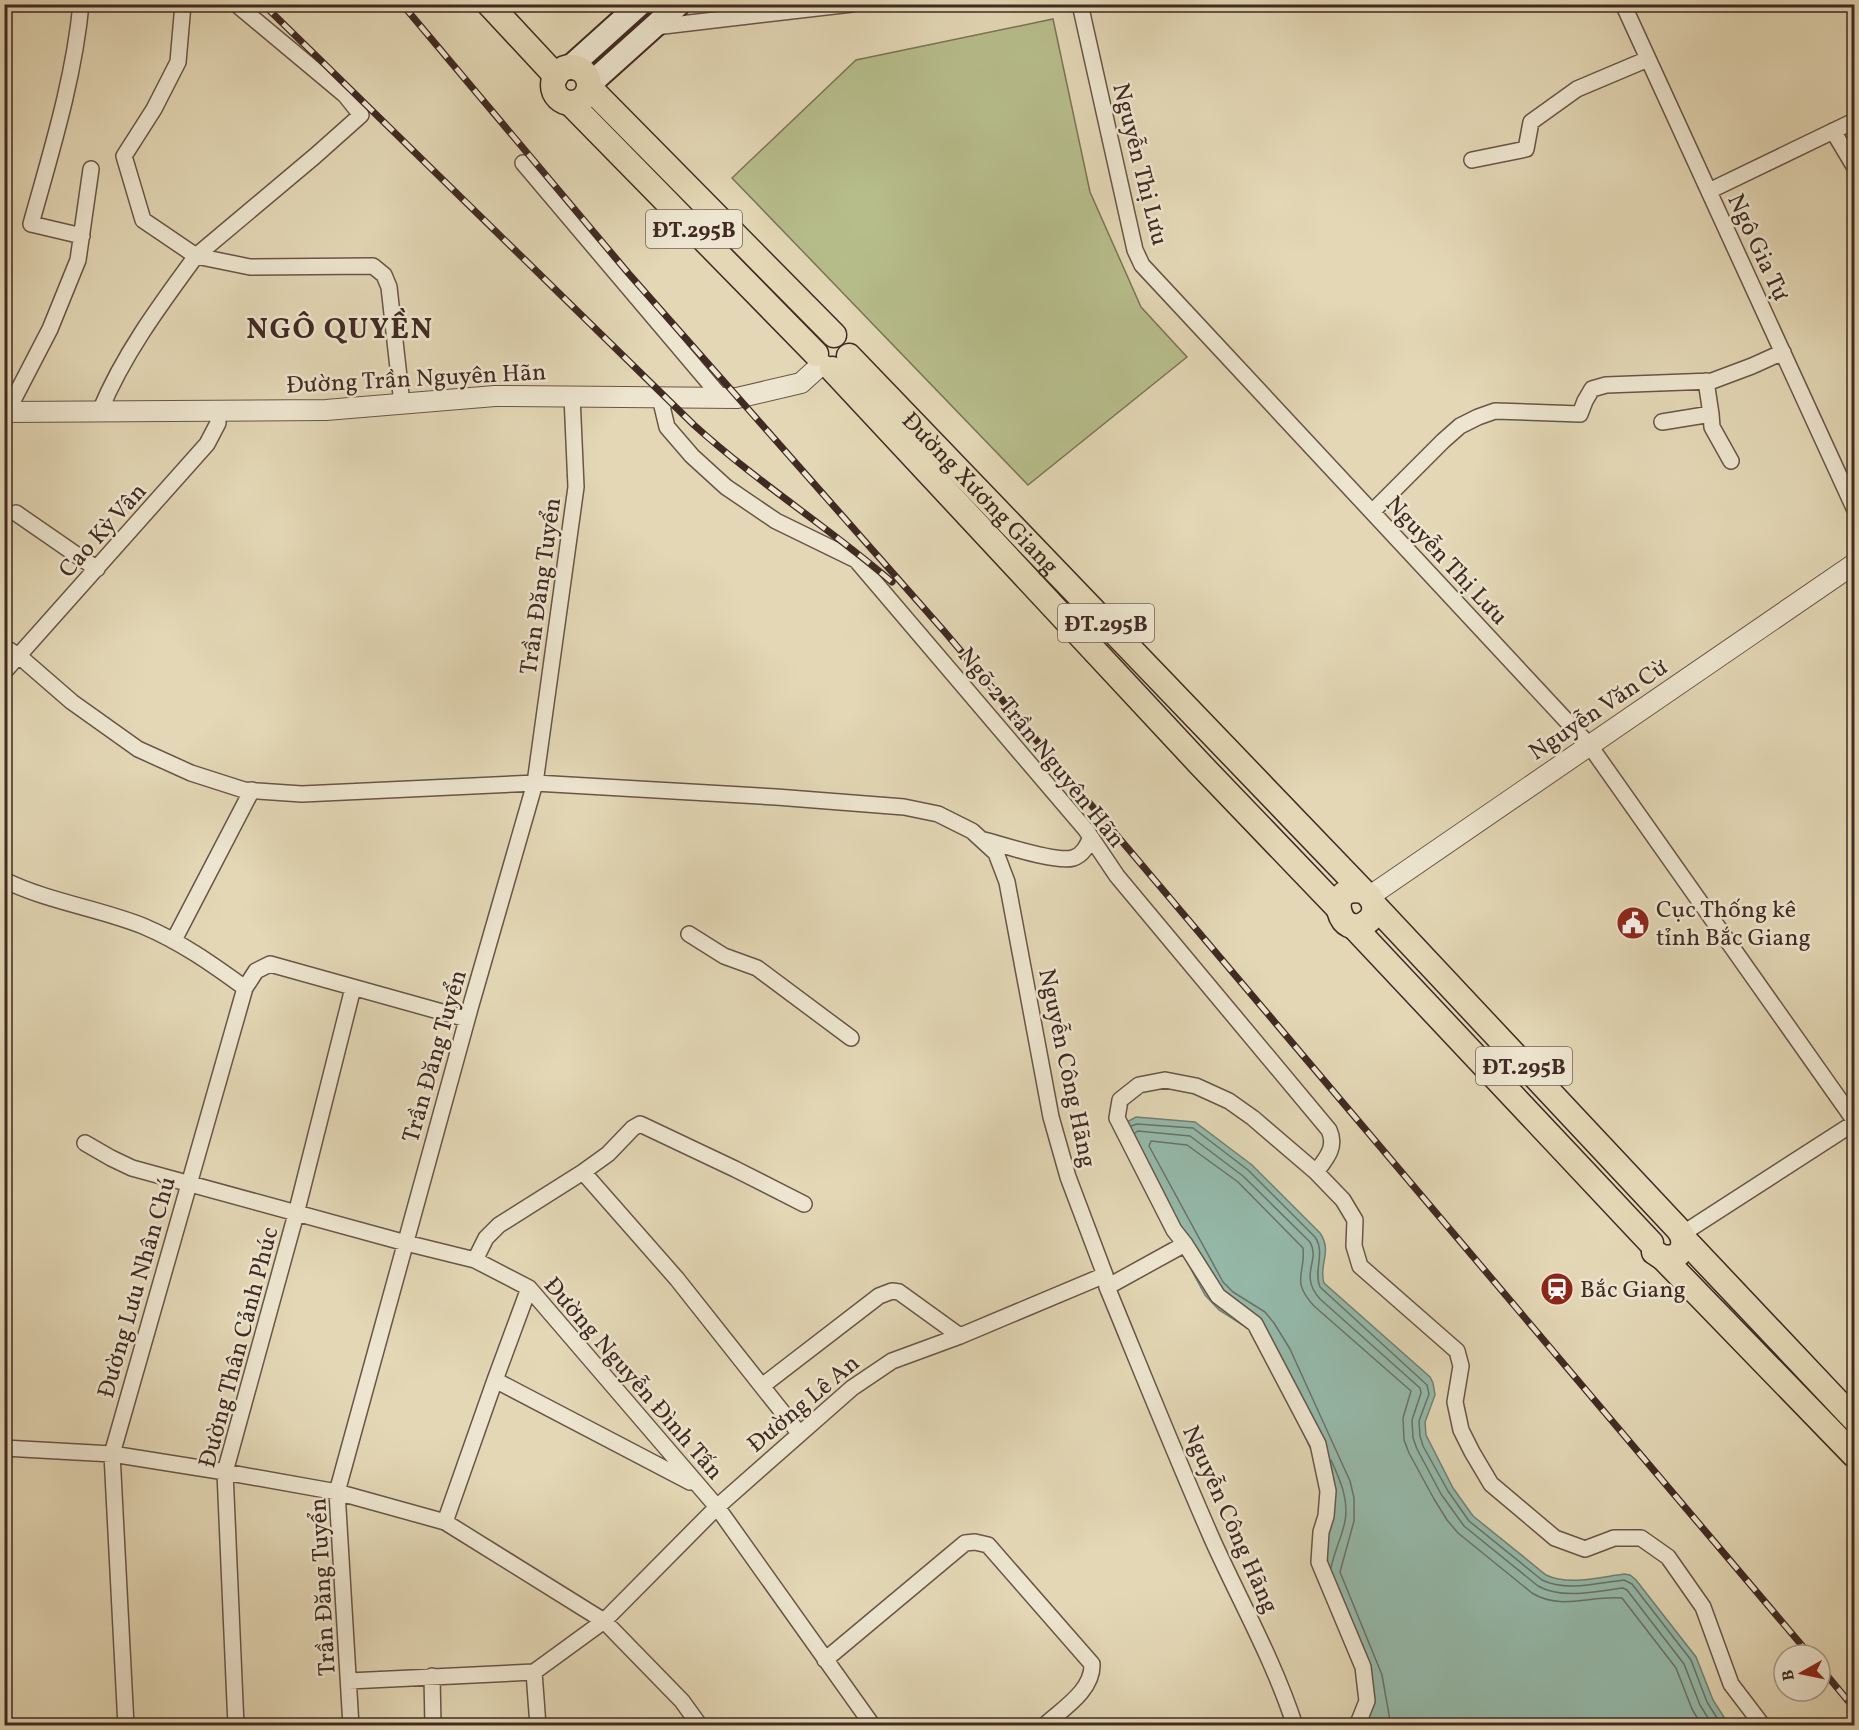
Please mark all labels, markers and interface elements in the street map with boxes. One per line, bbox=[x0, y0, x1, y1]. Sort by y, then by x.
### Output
street label: Nguyễn Thị Lưu bbox=[1102, 80, 1176, 249]
street label: Ngô Gia Tự bbox=[1717, 188, 1797, 307]
road number: ĐT.295B bbox=[646, 210, 742, 248]
district label: NGÔ QUYỀN bbox=[246, 308, 434, 351]
street label: Đường Trần Nguyên Hãn bbox=[285, 356, 547, 404]
street label: Đường Xương Giang bbox=[893, 405, 1066, 583]
street label: Cao Kỳ Vân bbox=[52, 476, 155, 586]
street label: Nguyễn Thị Lưu bbox=[1376, 489, 1515, 634]
street label: Trần Đăng Tuyển bbox=[513, 496, 571, 677]
road number: ĐT.295B bbox=[1058, 604, 1154, 642]
street label: Ngõ 2 Trần Nguyên Hãn bbox=[949, 641, 1132, 856]
street label: Nguyễn Văn Cừ bbox=[1523, 651, 1676, 770]
place label: Cục Thống kê tỉnh Bắc Giang bbox=[1656, 894, 1811, 956]
public building icon: Cục Thống kê tỉnh Bắc Giang bbox=[1615, 905, 1651, 941]
street label: Trần Đăng Tuyển bbox=[395, 966, 477, 1147]
street label: Nguyễn Công Hãng bbox=[1028, 966, 1104, 1171]
road number: ĐT.295B bbox=[1476, 1047, 1572, 1085]
street label: Đường Lưu Nhân Chú bbox=[90, 1173, 186, 1402]
street label: Đường Thân Cảnh Phúc bbox=[191, 1223, 288, 1472]
street label: Đường Nguyễn Đình Tấn bbox=[535, 1270, 730, 1488]
station icon: Bắc Giang bbox=[1539, 1271, 1575, 1307]
place label: Bắc Giang bbox=[1580, 1274, 1686, 1308]
street label: Đường Lê An bbox=[741, 1347, 868, 1462]
street label: Nguyễn Công Hãng bbox=[1172, 1420, 1286, 1619]
street label: Trần Đăng Tuyển bbox=[302, 1497, 346, 1677]
north arrow bbox=[1772, 1643, 1832, 1703]
text: B bbox=[1777, 1668, 1801, 1682]

